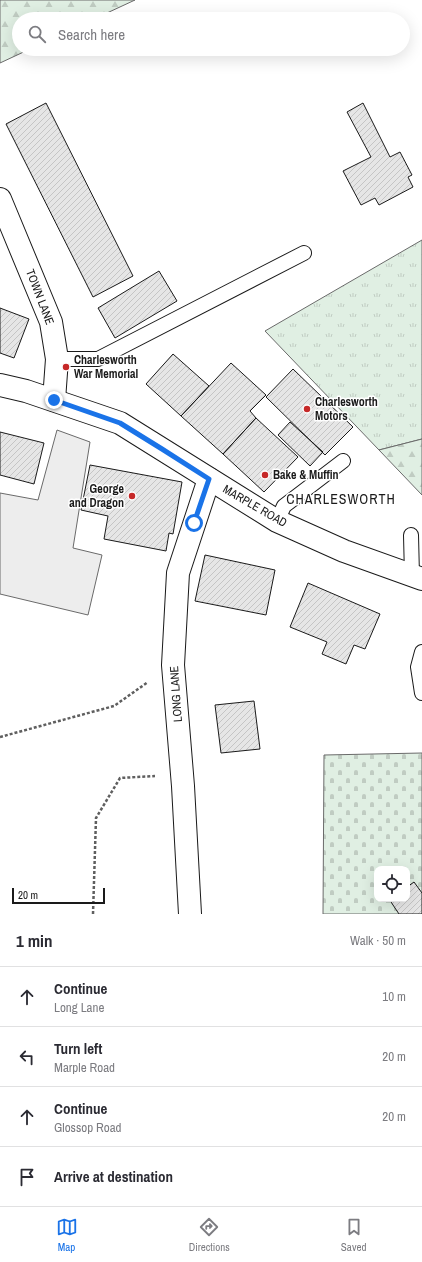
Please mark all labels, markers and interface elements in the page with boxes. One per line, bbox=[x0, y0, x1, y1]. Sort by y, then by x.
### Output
search box bbox=[12, 12, 410, 56]
icon: search bbox=[26, 23, 48, 45]
text: Search here bbox=[58, 24, 125, 45]
street label: TOWN LANE bbox=[22, 267, 58, 327]
place label: Charlesworth War Memorial bbox=[74, 352, 138, 382]
marker: Charlesworth War Memorial bbox=[61, 362, 71, 372]
route end bbox=[45, 391, 63, 409]
place label: Charlesworth Motors bbox=[315, 394, 378, 424]
marker: Charlesworth Motors bbox=[302, 404, 312, 414]
place label: Bake & Muffin bbox=[273, 467, 339, 483]
marker: Bake & Muffin bbox=[260, 470, 270, 480]
place label: George and Dragon bbox=[69, 481, 125, 511]
street label: MARPLE ROAD bbox=[220, 481, 290, 531]
district label: CHARLESWORTH bbox=[286, 490, 396, 508]
marker: George and Dragon bbox=[127, 491, 137, 501]
route start bbox=[185, 514, 203, 532]
street label: LONG LANE bbox=[166, 665, 186, 723]
map controls bbox=[374, 866, 410, 902]
button: locate bbox=[374, 866, 410, 902]
scale bar bbox=[12, 886, 105, 905]
text: 20 m bbox=[18, 888, 38, 902]
text: 1 min bbox=[16, 929, 52, 952]
text: Walk · 50 m bbox=[350, 932, 406, 949]
text: Continue bbox=[54, 978, 107, 999]
icon: ahead bbox=[16, 986, 38, 1008]
text: 10 m bbox=[382, 988, 406, 1005]
text: Long Lane bbox=[54, 999, 104, 1016]
text: Turn left bbox=[54, 1038, 102, 1059]
icon: left bbox=[16, 1046, 38, 1068]
text: 20 m bbox=[382, 1048, 406, 1065]
text: Marple Road bbox=[54, 1059, 115, 1076]
text: Continue bbox=[54, 1098, 107, 1119]
icon: ahead bbox=[16, 1106, 38, 1128]
text: 20 m bbox=[382, 1108, 406, 1125]
text: Glossop Road bbox=[54, 1119, 122, 1136]
icon: arrive bbox=[16, 1166, 38, 1188]
text: Arrive at destination bbox=[54, 1166, 173, 1187]
tab: Map bbox=[56, 1216, 78, 1254]
tab: Directions bbox=[189, 1216, 230, 1254]
tab: Saved bbox=[341, 1216, 366, 1254]

